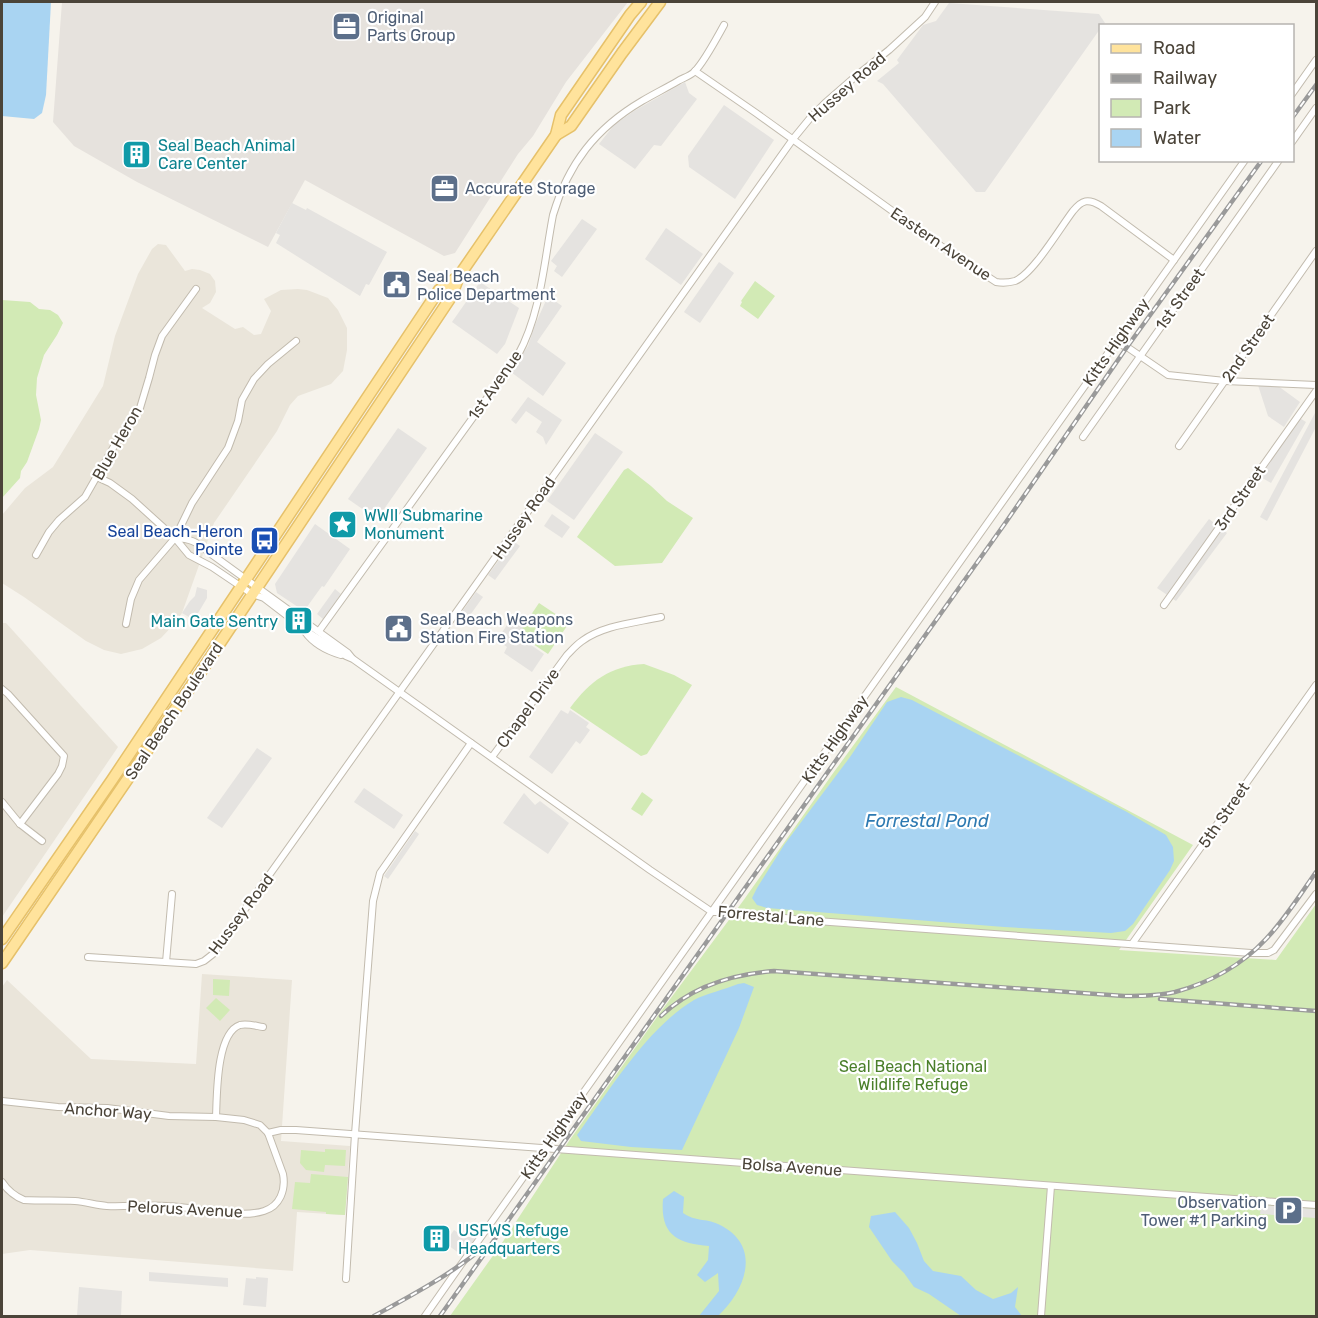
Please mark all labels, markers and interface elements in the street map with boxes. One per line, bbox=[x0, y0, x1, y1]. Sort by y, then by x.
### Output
place label: Original Parts Group bbox=[367, 8, 456, 45]
office icon: Original Parts Group bbox=[330, 10, 362, 42]
legend bbox=[1099, 24, 1294, 162]
text: Road bbox=[1153, 37, 1196, 59]
street label: Hussey Road bbox=[804, 48, 890, 126]
text: Railway bbox=[1153, 67, 1217, 89]
text: Park bbox=[1153, 97, 1191, 119]
text: Water bbox=[1153, 127, 1201, 149]
place label: Seal Beach Animal Care Center bbox=[158, 136, 295, 173]
building icon: Seal Beach Animal Care Center bbox=[121, 138, 153, 170]
office icon: Accurate Storage bbox=[428, 172, 460, 204]
place label: Accurate Storage bbox=[465, 179, 595, 198]
street label: Eastern Avenue bbox=[887, 203, 995, 285]
street label: 1st Street bbox=[1151, 265, 1209, 333]
place label: Seal Beach Police Department bbox=[417, 267, 556, 304]
public building icon: Seal Beach Police Department bbox=[380, 269, 412, 301]
street label: Kitts Highway bbox=[1079, 294, 1153, 389]
street label: 2nd Street bbox=[1218, 310, 1278, 386]
street label: 1st Avenue bbox=[464, 346, 526, 424]
street label: Blue Heron bbox=[88, 403, 146, 483]
street label: 3rd Street bbox=[1211, 462, 1269, 534]
street label: Hussey Road bbox=[489, 473, 559, 563]
place label: WWII Submarine Monument bbox=[364, 506, 483, 543]
place icon: WWII Submarine Monument bbox=[327, 508, 359, 540]
place label: Seal Beach-Heron Pointe bbox=[108, 522, 243, 559]
bus stop icon: Seal Beach-Heron Pointe bbox=[248, 524, 280, 556]
building icon: Main Gate Sentry bbox=[283, 605, 315, 637]
place label: Seal Beach Weapons Station Fire Station bbox=[420, 610, 573, 647]
place label: Main Gate Sentry bbox=[151, 612, 278, 631]
public building icon: Seal Beach Weapons Station Fire Station bbox=[383, 612, 415, 644]
street label: Seal Beach Boulevard bbox=[121, 639, 227, 783]
street label: Chapel Drive bbox=[493, 664, 563, 752]
street label: Kitts Highway bbox=[798, 691, 872, 786]
street label: 5th Street bbox=[1195, 779, 1253, 851]
water label: Forrestal Pond bbox=[865, 810, 989, 832]
street label: Hussey Road bbox=[204, 870, 278, 958]
street label: Forrestal Lane bbox=[717, 902, 825, 930]
park label: Seal Beach National Wildlife Refuge bbox=[839, 1057, 987, 1094]
street label: Kitts Highway bbox=[517, 1087, 591, 1182]
street label: Anchor Way bbox=[64, 1098, 152, 1124]
street label: Bolsa Avenue bbox=[741, 1154, 843, 1180]
place label: Observation Tower #1 Parking bbox=[1141, 1193, 1267, 1230]
parking icon: Observation Tower #1 Parking bbox=[1272, 1195, 1304, 1227]
street label: Pelorus Avenue bbox=[127, 1196, 243, 1222]
place label: USFWS Refuge Headquarters bbox=[458, 1221, 569, 1258]
building icon: USFWS Refuge Headquarters bbox=[421, 1223, 453, 1255]

